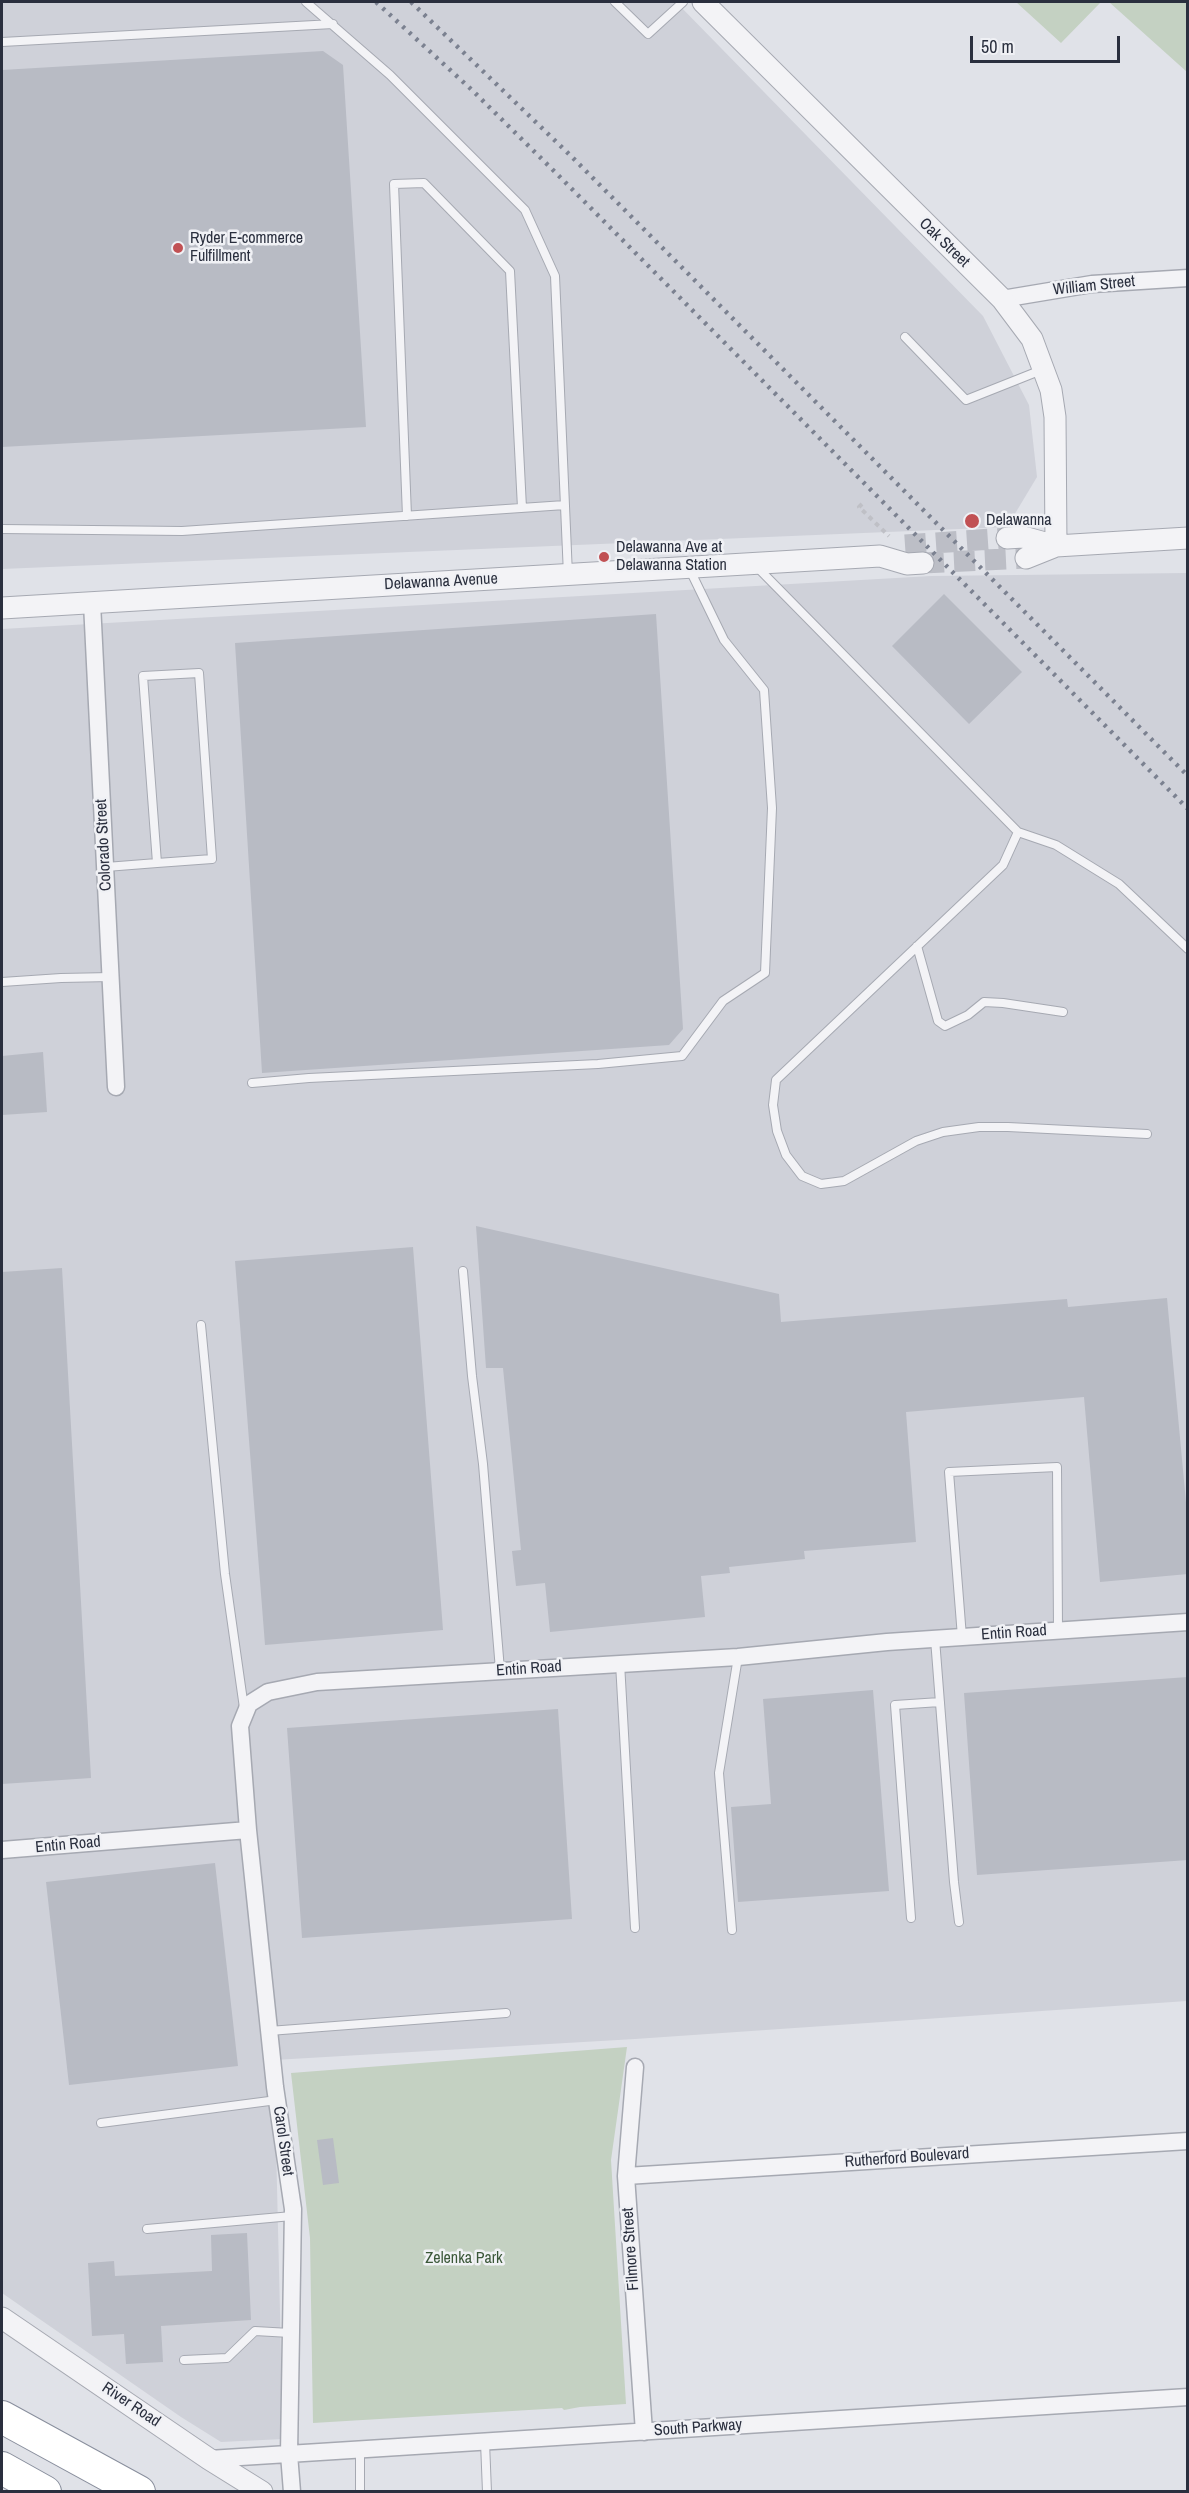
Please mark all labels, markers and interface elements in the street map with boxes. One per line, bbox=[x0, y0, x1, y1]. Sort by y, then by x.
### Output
scale bar bbox=[973, 24, 1123, 62]
text: 50 m bbox=[981, 34, 1014, 59]
street label: Oak Street bbox=[915, 214, 973, 272]
place label: Ryder E-commerce Fulfillment bbox=[190, 229, 303, 267]
marker: Ryder E-commerce Fulfillment bbox=[171, 241, 185, 255]
street label: William Street bbox=[1052, 272, 1136, 300]
place label: Delawanna bbox=[986, 511, 1052, 531]
marker: Delawanna bbox=[963, 512, 981, 530]
place label: Delawanna Ave at Delawanna Station bbox=[616, 538, 727, 576]
marker: Delawanna Ave at Delawanna Station bbox=[597, 550, 611, 564]
street label: Delawanna Avenue bbox=[384, 569, 498, 595]
street label: Colorado Street bbox=[92, 799, 116, 891]
street label: Entin Road bbox=[981, 1621, 1047, 1645]
street label: Entin Road bbox=[496, 1657, 562, 1681]
street label: Entin Road bbox=[34, 1833, 102, 1857]
street label: Carol Street bbox=[269, 2105, 297, 2177]
street label: Rutherford Boulevard bbox=[844, 2144, 970, 2172]
street label: Filmore Street bbox=[619, 2207, 643, 2291]
park label: Zelenka Park bbox=[425, 2249, 503, 2269]
street label: River Road bbox=[98, 2378, 164, 2432]
street label: South Parkway bbox=[653, 2415, 743, 2441]

